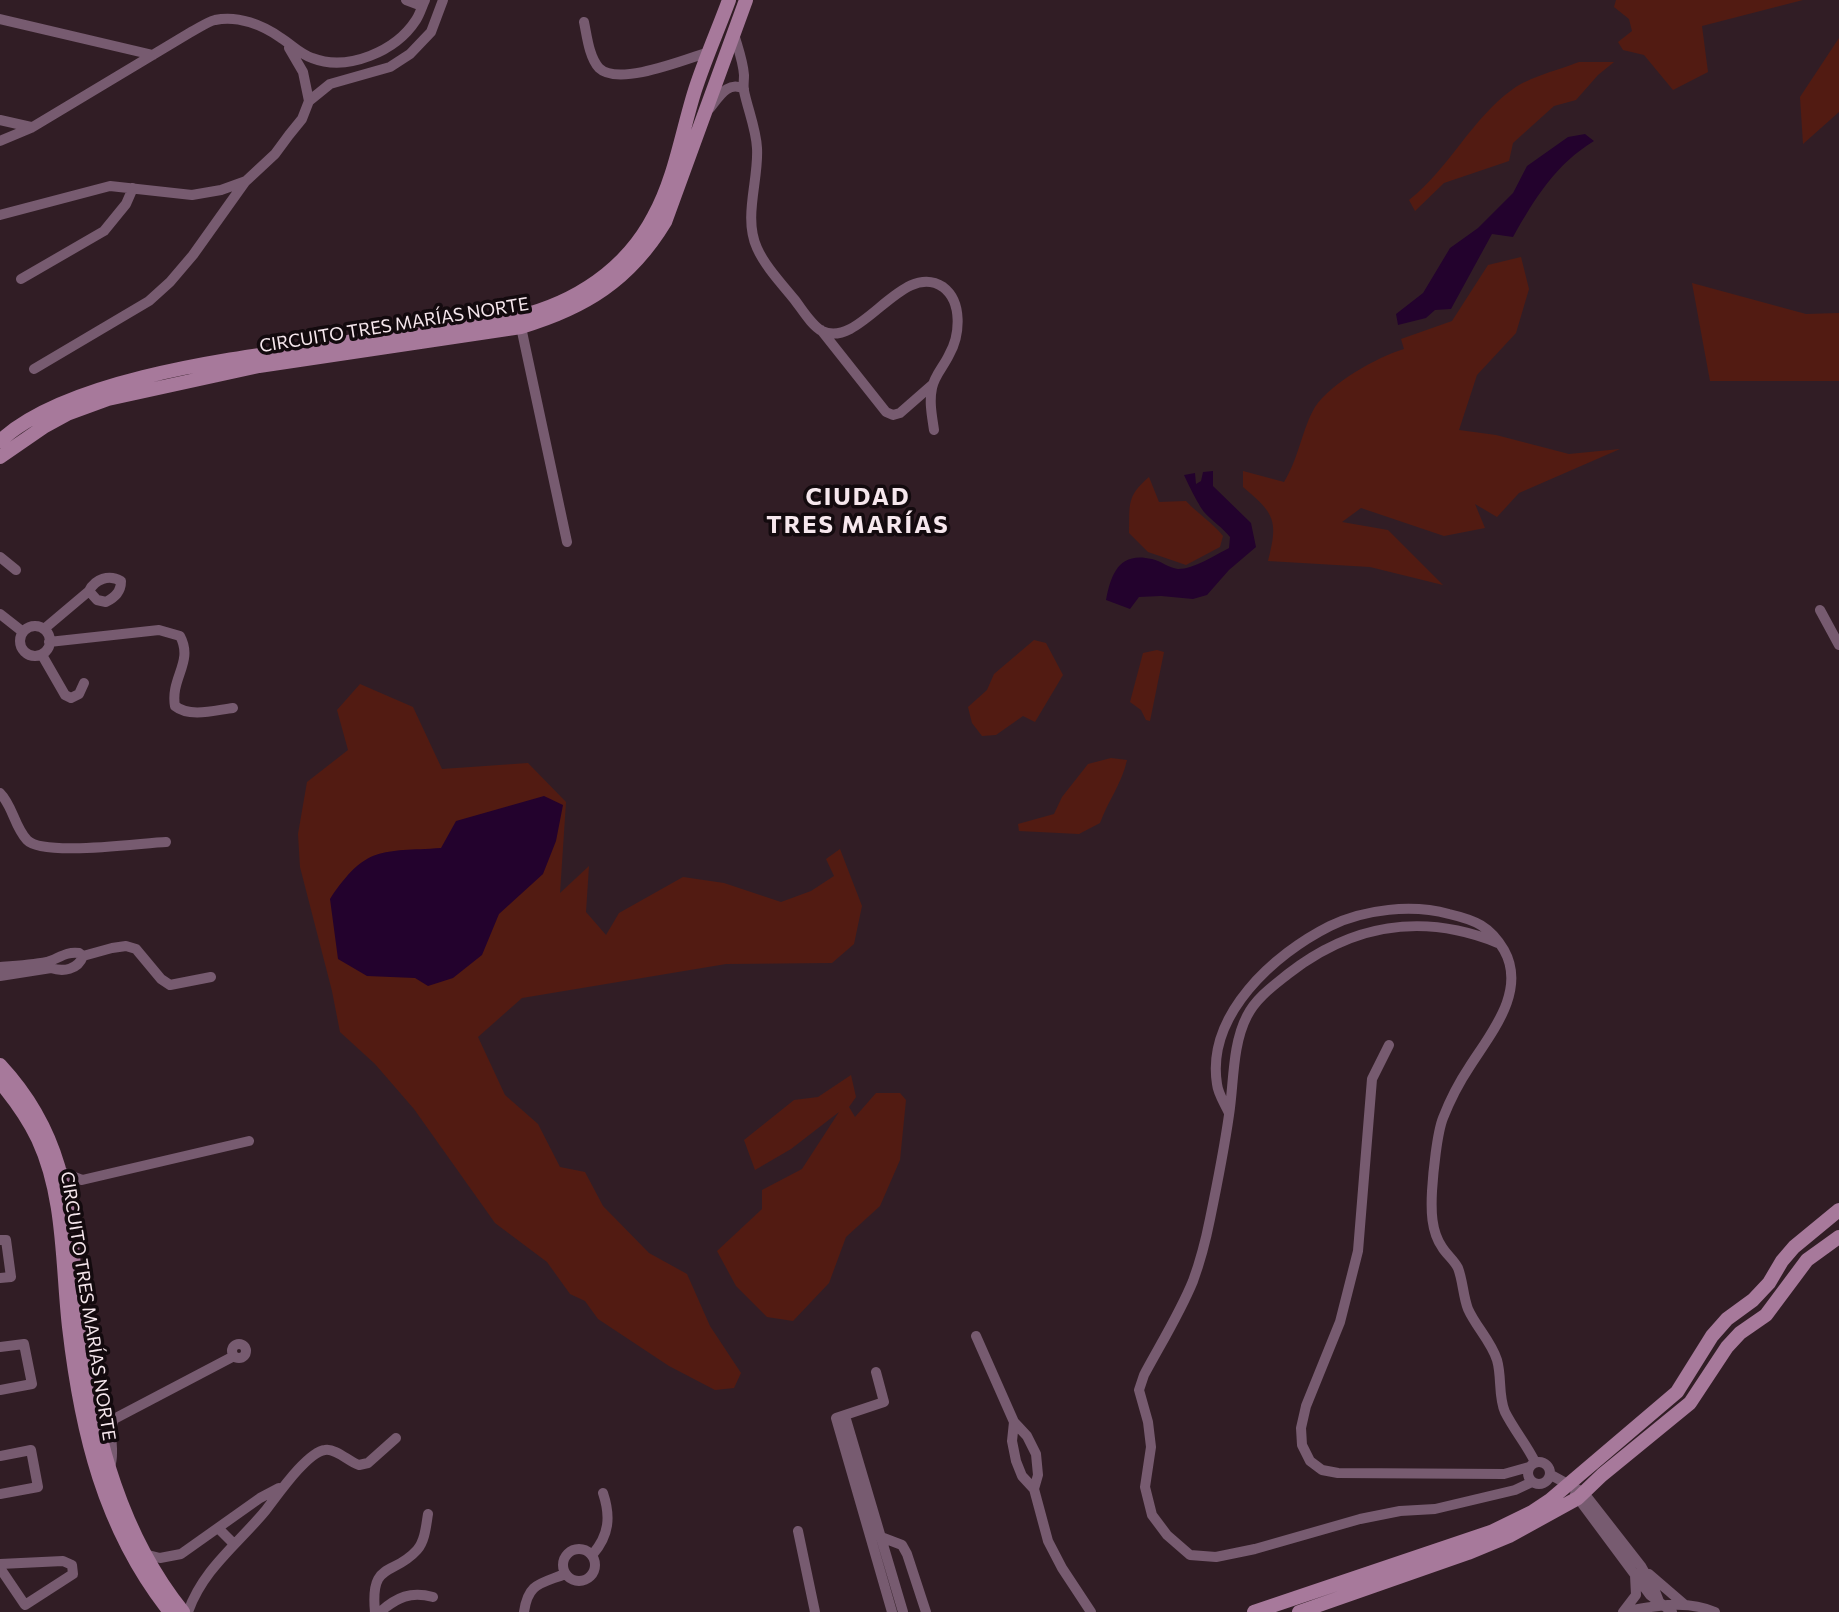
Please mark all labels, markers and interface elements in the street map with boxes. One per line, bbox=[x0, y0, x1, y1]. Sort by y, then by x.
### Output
street label: CIRCUITO TRES MARÍAS NORTE bbox=[258, 293, 530, 357]
district label: CIUDAD TRES MARÍAS bbox=[768, 483, 948, 539]
street label: CIRCUITO TRES MARÍAS NORTE bbox=[56, 1170, 120, 1442]

